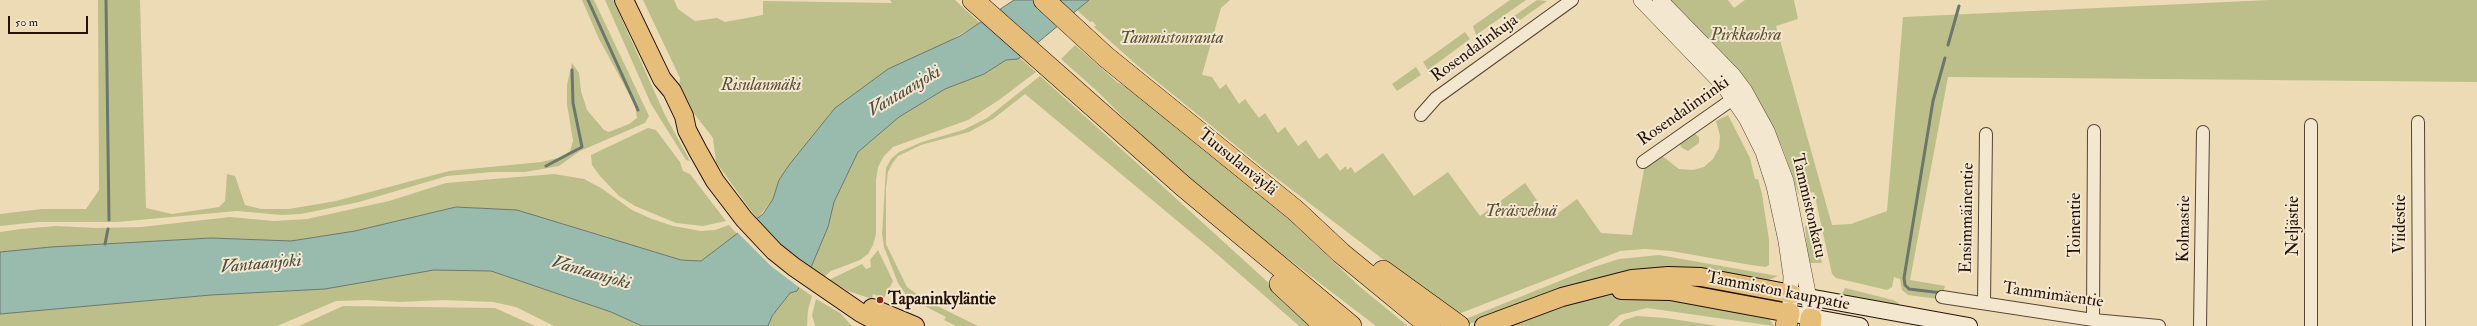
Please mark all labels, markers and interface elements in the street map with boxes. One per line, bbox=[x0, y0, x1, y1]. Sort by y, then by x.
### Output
scale bar bbox=[10, 8, 90, 34]
street label: Rosendalinkuja bbox=[1428, 11, 1522, 87]
text: 50 m bbox=[15, 15, 38, 30]
park label: Pirkkaohra bbox=[1711, 26, 1781, 46]
park label: Tammistonranta bbox=[1120, 29, 1224, 49]
water label: Vantaanjoki bbox=[865, 62, 945, 122]
street label: Rosendalinrinki bbox=[1634, 73, 1734, 151]
park label: Risulanmäki bbox=[721, 76, 801, 96]
street label: Tuusulanväylä bbox=[1193, 125, 1281, 201]
street label: Tammistonkatu bbox=[1786, 152, 1830, 260]
street label: Ensimmäinentie bbox=[1957, 162, 1979, 274]
street label: Toinentie bbox=[2066, 193, 2086, 257]
street label: Viidestie bbox=[2391, 194, 2411, 254]
street label: Kolmastie bbox=[2174, 195, 2196, 263]
street label: Neljästie bbox=[2284, 196, 2304, 256]
park label: Teräsvehnä bbox=[1485, 202, 1557, 222]
water label: Vantaanjoki bbox=[220, 251, 302, 279]
water label: Vantaanjoki bbox=[549, 252, 633, 296]
street label: Tammiston kauppatie bbox=[1705, 268, 1851, 316]
street label: Tammimäentie bbox=[2001, 279, 2105, 313]
place label: Tapaninkyläntie bbox=[888, 290, 996, 310]
marker: Tapaninkyläntie bbox=[875, 295, 885, 305]

